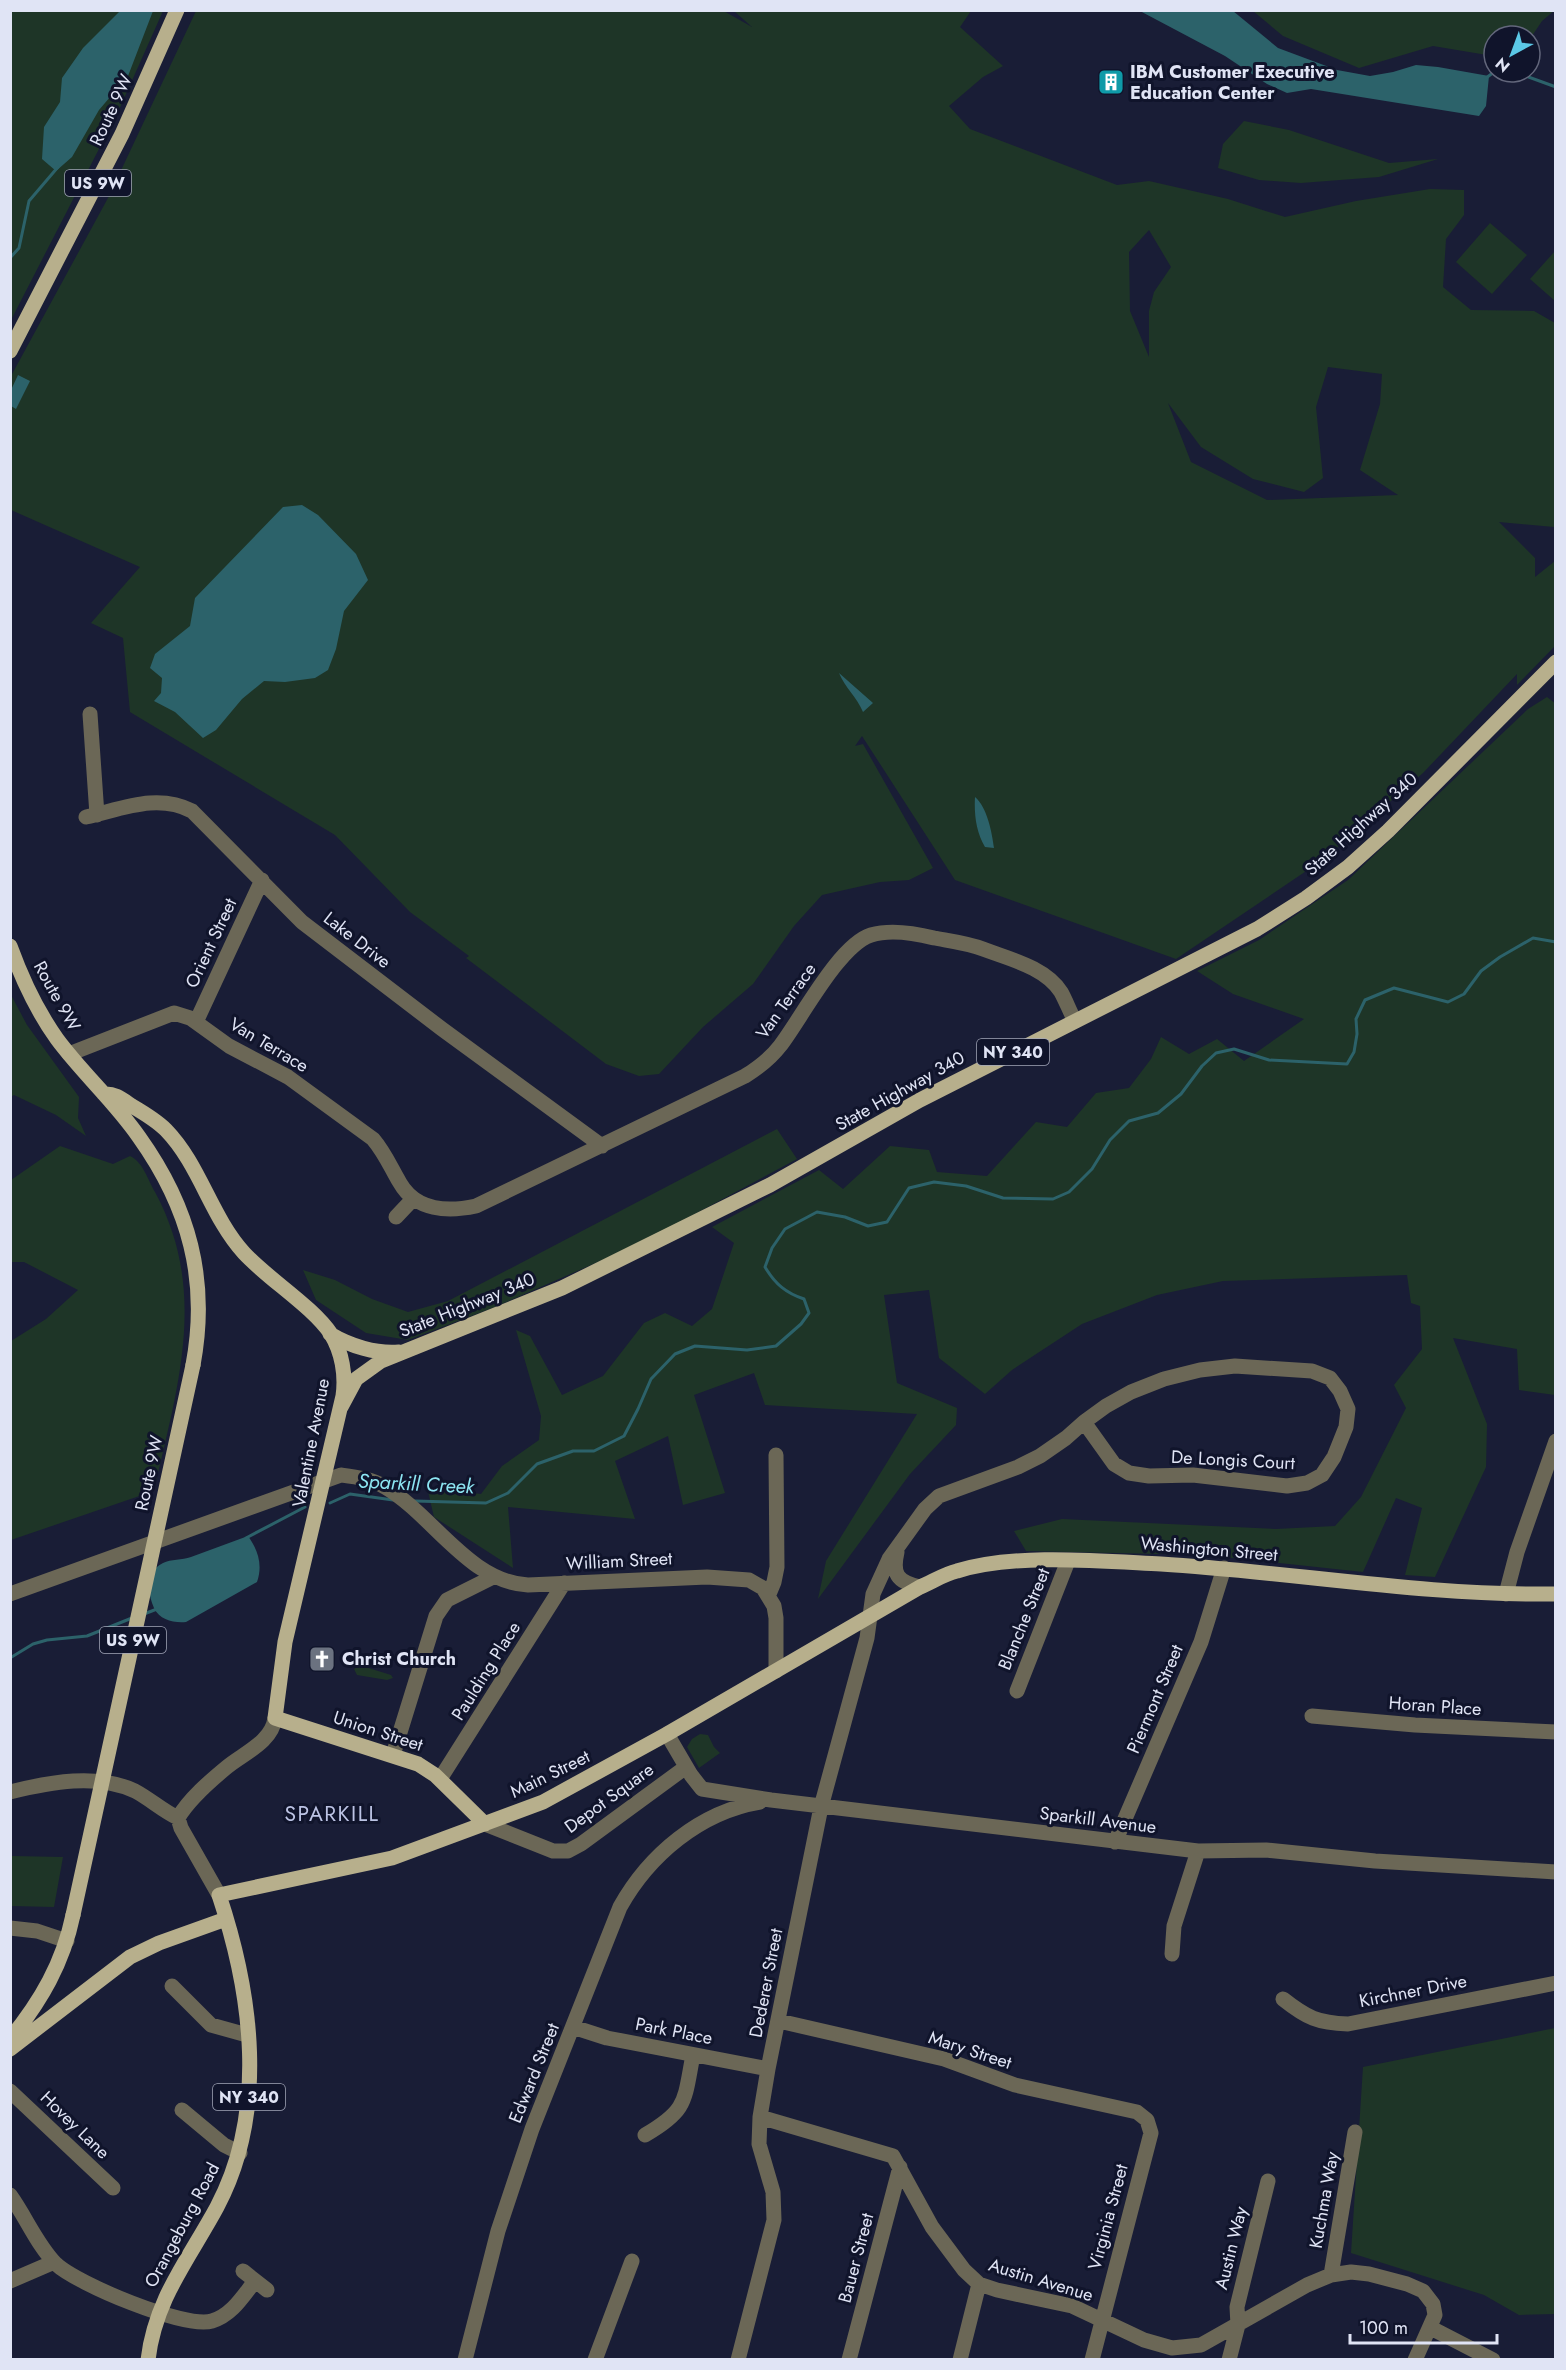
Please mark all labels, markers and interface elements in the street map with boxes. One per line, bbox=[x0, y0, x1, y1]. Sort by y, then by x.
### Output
north arrow bbox=[1482, 24, 1542, 84]
text: N bbox=[1490, 52, 1515, 78]
place label: IBM Customer Executive Education Center bbox=[1130, 59, 1334, 106]
building icon: IBM Customer Executive Education Center bbox=[1096, 67, 1126, 97]
street label: Route 9W bbox=[83, 70, 139, 150]
road number: US 9W bbox=[65, 170, 131, 196]
street label: State Highway 340 bbox=[1299, 766, 1423, 882]
street label: Orient Street bbox=[179, 893, 243, 992]
street label: Lake Drive bbox=[318, 905, 396, 975]
street label: Route 9W bbox=[27, 956, 87, 1036]
street label: Van Terrace bbox=[750, 958, 822, 1044]
street label: Van Terrace bbox=[224, 1011, 314, 1079]
road number: NY 340 bbox=[977, 1039, 1049, 1065]
street label: State Highway 340 bbox=[831, 1045, 970, 1137]
street label: State Highway 340 bbox=[395, 1266, 539, 1344]
street label: Valentine Avenue bbox=[286, 1376, 336, 1510]
street label: Route 9W bbox=[128, 1433, 170, 1513]
street label: De Longis Court bbox=[1170, 1444, 1296, 1476]
water label: Sparkill Creek bbox=[357, 1466, 476, 1502]
street label: Washington Street bbox=[1139, 1530, 1279, 1568]
street label: William Street bbox=[565, 1545, 674, 1577]
street label: Blanche Street bbox=[992, 1563, 1057, 1674]
street label: Paulding Place bbox=[445, 1617, 527, 1725]
road number: US 9W bbox=[100, 1627, 166, 1653]
street label: Piermont Street bbox=[1120, 1640, 1190, 1757]
church icon: Christ Church bbox=[307, 1644, 337, 1674]
place label: Christ Church bbox=[342, 1646, 456, 1672]
street label: Horan Place bbox=[1388, 1690, 1482, 1722]
street label: Union Street bbox=[330, 1704, 427, 1758]
street label: Main Street bbox=[506, 1743, 595, 1804]
street label: Depot Square bbox=[559, 1757, 659, 1839]
district label: SPARKILL bbox=[284, 1799, 380, 1829]
street label: Sparkill Avenue bbox=[1038, 1800, 1158, 1840]
street label: Dederer Street bbox=[743, 1926, 789, 2040]
street label: Kirchner Drive bbox=[1357, 1968, 1469, 2014]
street label: Park Place bbox=[633, 2011, 715, 2051]
street label: Edward Street bbox=[502, 2018, 566, 2127]
street label: Mary Street bbox=[925, 2024, 1016, 2076]
road number: NY 340 bbox=[213, 2084, 285, 2110]
street label: Hovey Lane bbox=[34, 2085, 116, 2165]
street label: Kuchma Way bbox=[1303, 2150, 1345, 2250]
street label: Orangeburg Road bbox=[138, 2158, 226, 2292]
street label: Virginia Street bbox=[1081, 2161, 1135, 2273]
street label: Austin Way bbox=[1208, 2204, 1254, 2292]
street label: Bauer Street bbox=[832, 2210, 881, 2306]
street label: Austin Avenue bbox=[985, 2252, 1097, 2308]
scale bar bbox=[1350, 2307, 1497, 2345]
text: 100 m bbox=[1359, 2315, 1408, 2341]

